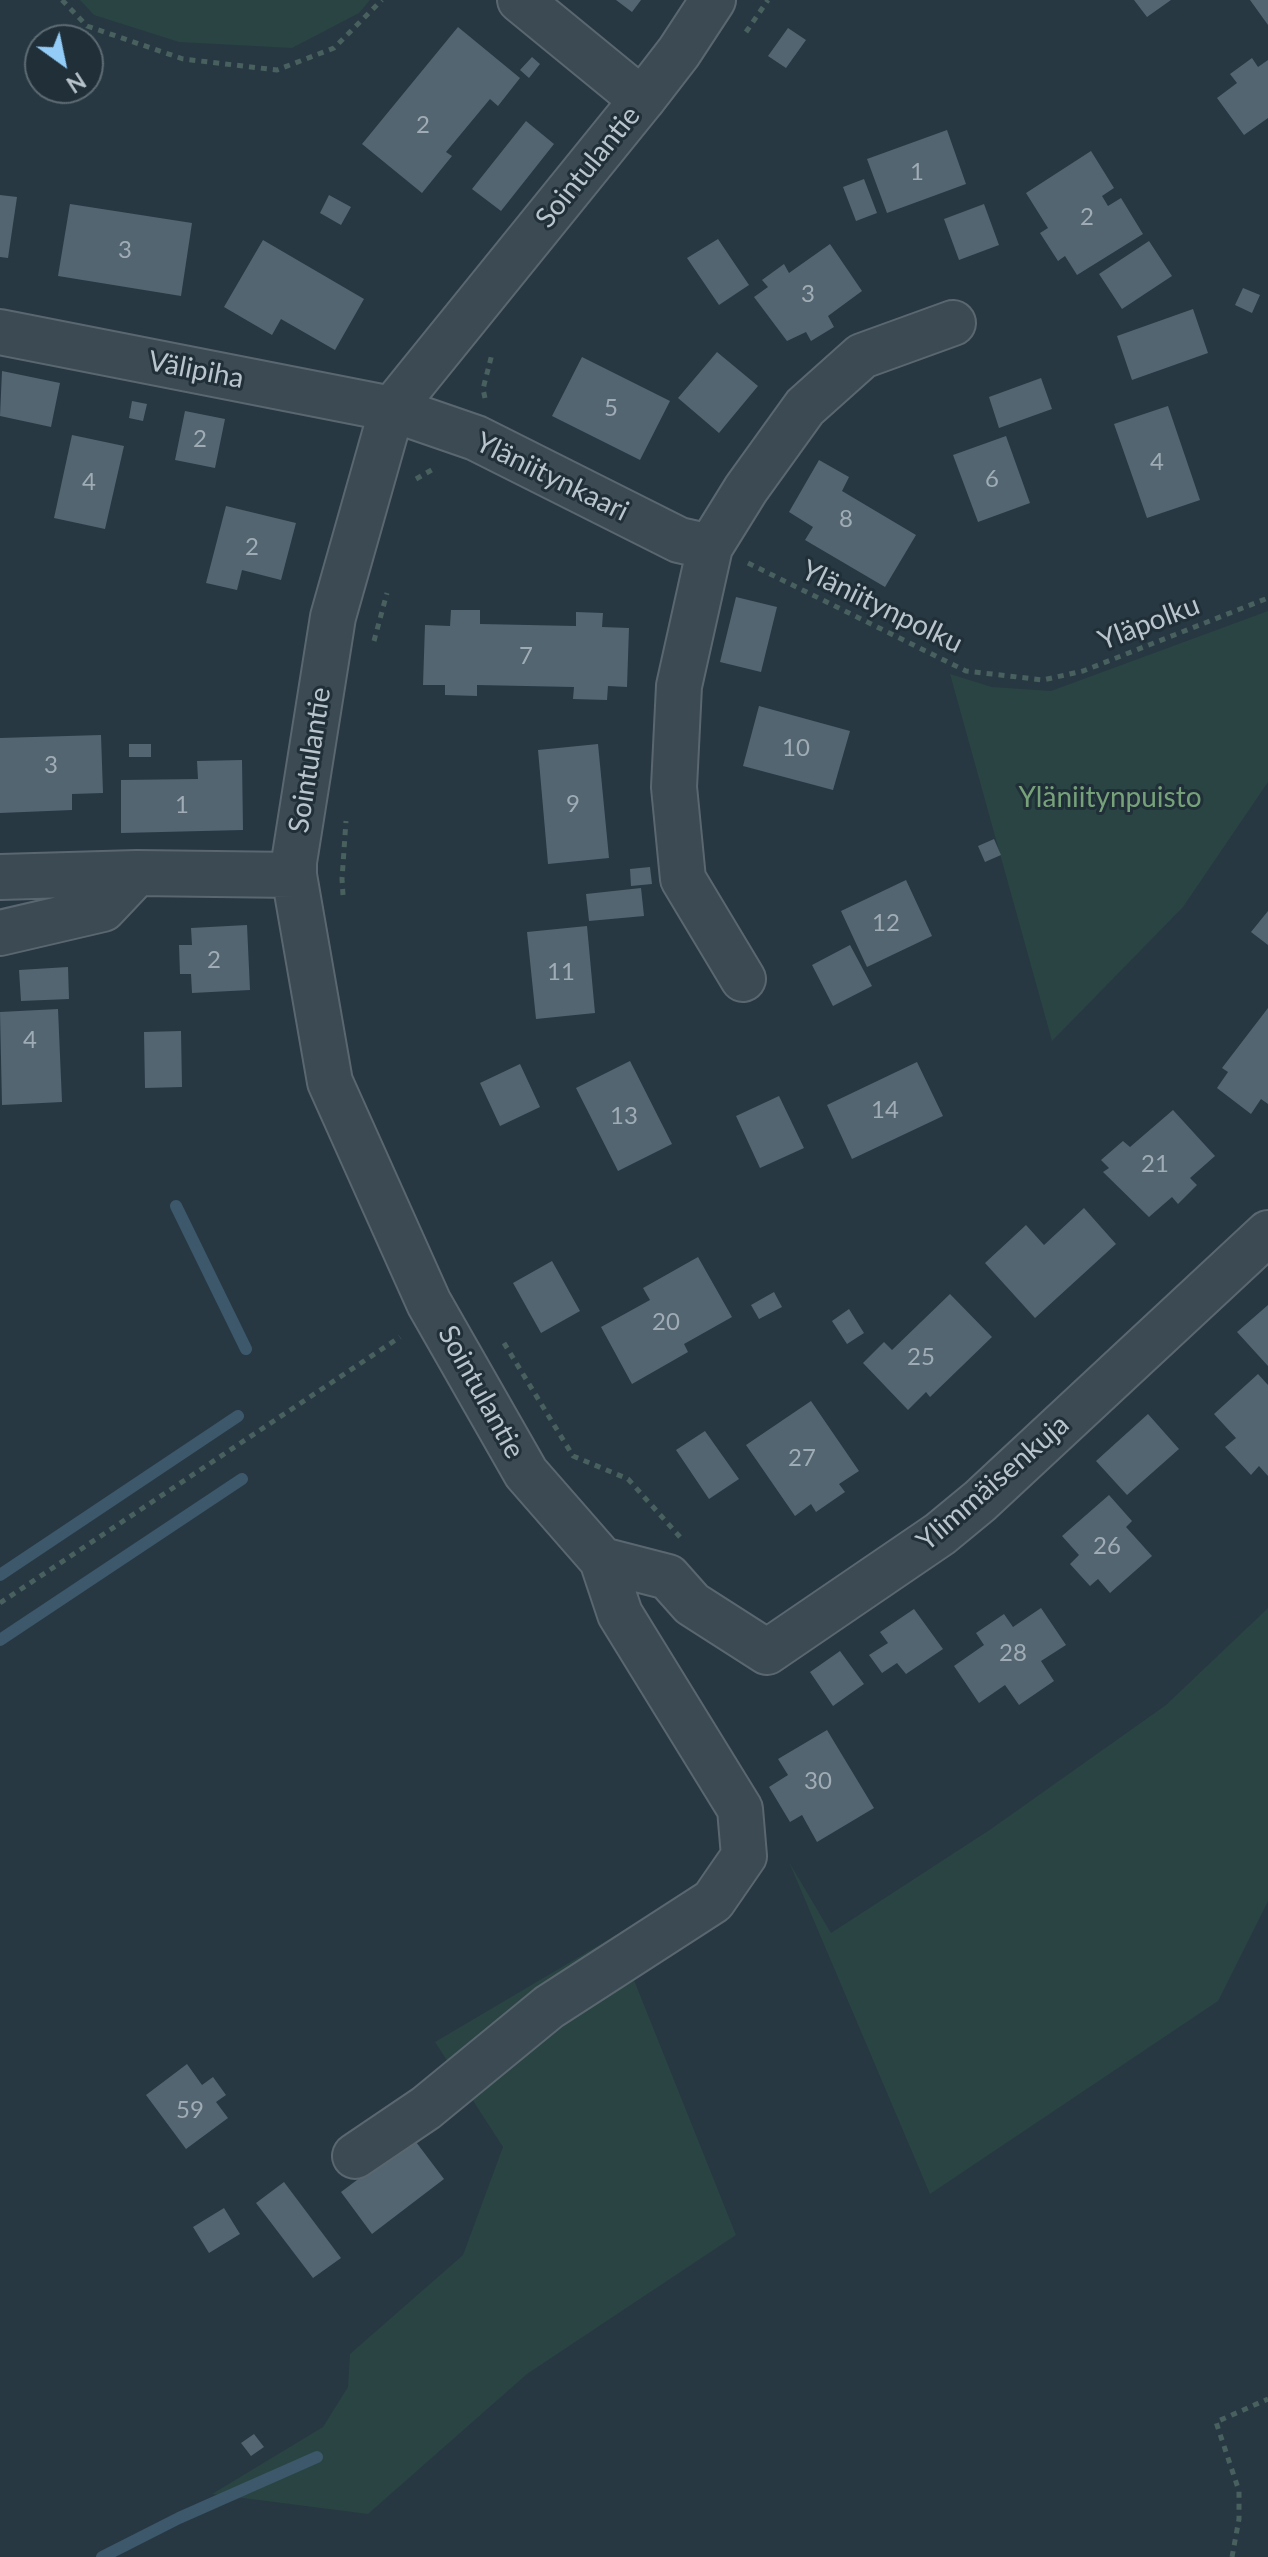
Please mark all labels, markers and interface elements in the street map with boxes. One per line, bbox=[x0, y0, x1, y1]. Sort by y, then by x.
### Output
north arrow bbox=[24, 24, 104, 104]
text: N bbox=[62, 67, 91, 99]
street label: Sointulantie bbox=[529, 99, 647, 235]
house number: 2 bbox=[416, 111, 430, 139]
house number: 1 bbox=[910, 158, 924, 186]
house number: 2 bbox=[1080, 203, 1094, 231]
house number: 3 bbox=[118, 236, 132, 264]
house number: 3 bbox=[801, 280, 815, 308]
street label: Välipiha bbox=[146, 344, 246, 396]
house number: 5 bbox=[604, 394, 618, 422]
house number: 2 bbox=[193, 425, 207, 453]
street label: Yläniitynkaari bbox=[470, 426, 634, 528]
house number: 4 bbox=[1150, 448, 1164, 476]
house number: 6 bbox=[985, 465, 999, 493]
house number: 4 bbox=[82, 468, 96, 496]
house number: 8 bbox=[839, 505, 853, 533]
house number: 2 bbox=[245, 533, 259, 561]
street label: Yläniitynpolku bbox=[796, 554, 968, 660]
street label: Yläpolku bbox=[1094, 588, 1204, 658]
house number: 7 bbox=[519, 642, 533, 670]
street label: Sointulantie bbox=[282, 685, 338, 835]
house number: 10 bbox=[782, 734, 810, 762]
house number: 3 bbox=[44, 751, 58, 779]
park label: Yläniitynpuisto bbox=[1018, 781, 1202, 815]
house number: 9 bbox=[566, 790, 580, 818]
house number: 1 bbox=[175, 791, 189, 819]
house number: 12 bbox=[872, 909, 900, 937]
house number: 2 bbox=[207, 946, 221, 974]
house number: 11 bbox=[547, 958, 575, 986]
house number: 4 bbox=[23, 1026, 37, 1054]
house number: 14 bbox=[871, 1096, 899, 1124]
house number: 13 bbox=[610, 1102, 638, 1130]
house number: 21 bbox=[1141, 1150, 1169, 1178]
house number: 20 bbox=[652, 1308, 680, 1336]
street label: Sointulantie bbox=[431, 1320, 531, 1464]
house number: 25 bbox=[907, 1343, 935, 1371]
street label: Ylimmäisenkuja bbox=[910, 1408, 1076, 1558]
house number: 27 bbox=[788, 1444, 816, 1472]
house number: 26 bbox=[1093, 1532, 1121, 1560]
house number: 28 bbox=[999, 1639, 1027, 1667]
house number: 30 bbox=[804, 1767, 832, 1795]
house number: 59 bbox=[176, 2096, 204, 2124]

